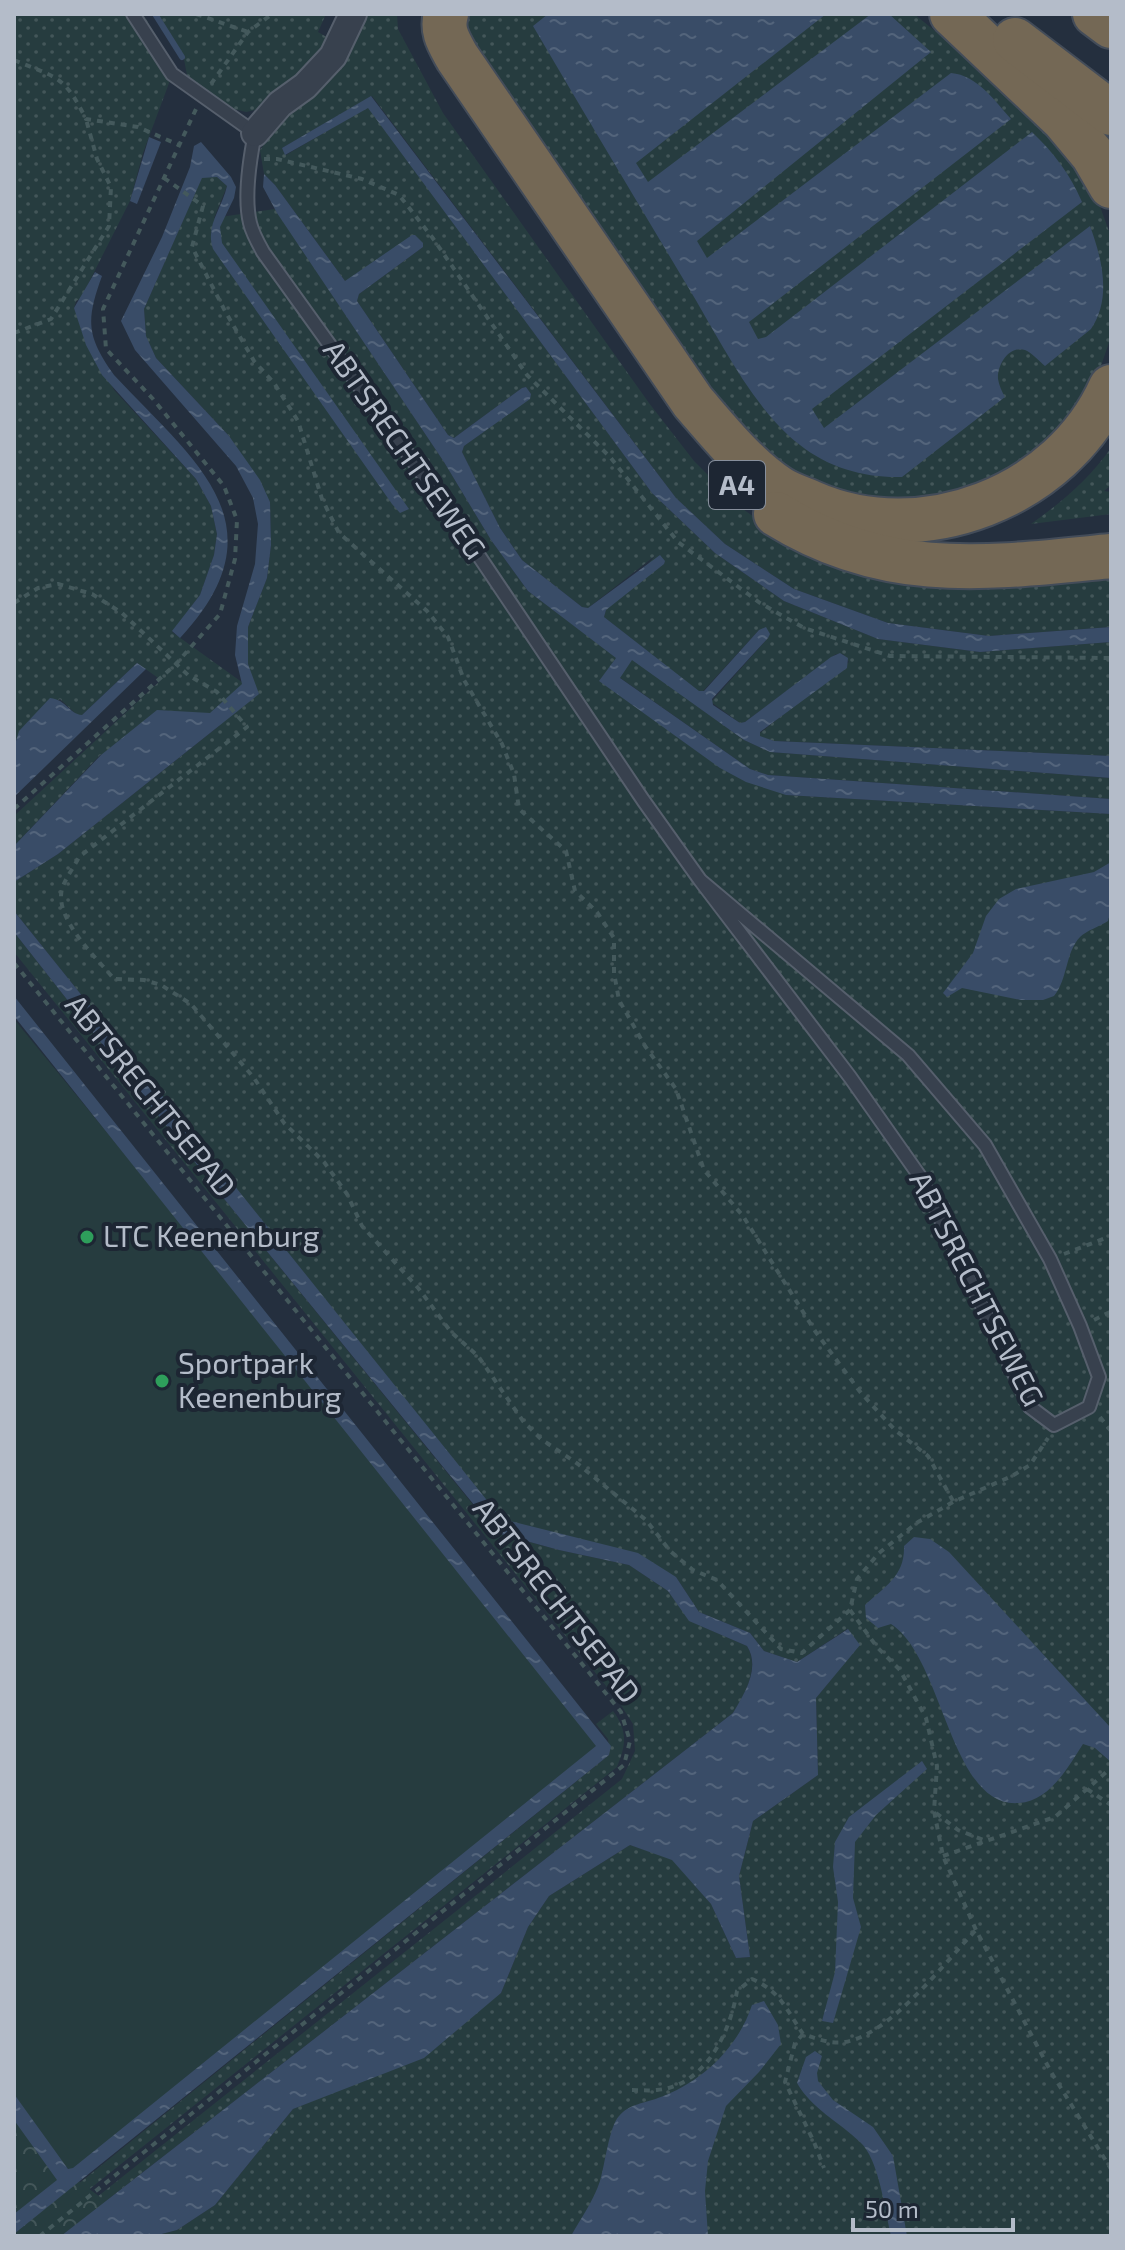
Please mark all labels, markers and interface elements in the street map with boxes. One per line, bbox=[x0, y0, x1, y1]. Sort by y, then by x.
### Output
street label: ABTSRECHTSEWEG bbox=[317, 333, 495, 565]
road number: A4 bbox=[709, 461, 765, 509]
street label: ABTSRECHTSEPAD bbox=[59, 986, 244, 1203]
street label: ABTSRECHTSEWEG bbox=[903, 1165, 1052, 1411]
place label: LTC Keenenburg bbox=[103, 1217, 320, 1253]
marker: LTC Keenenburg bbox=[78, 1228, 96, 1246]
place label: Sportpark Keenenburg bbox=[178, 1344, 342, 1414]
marker: Sportpark Keenenburg bbox=[153, 1372, 171, 1390]
street label: ABTSRECHTSEPAD bbox=[466, 1490, 649, 1709]
scale bar bbox=[853, 2182, 1013, 2232]
text: 50 m bbox=[865, 2194, 919, 2223]

